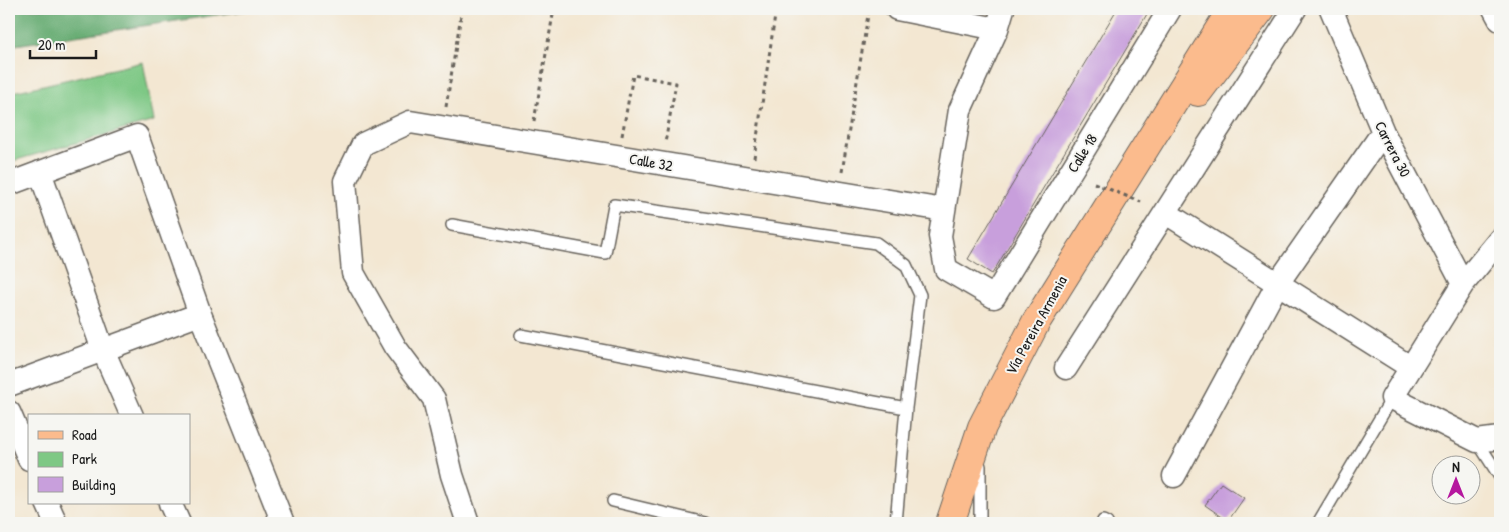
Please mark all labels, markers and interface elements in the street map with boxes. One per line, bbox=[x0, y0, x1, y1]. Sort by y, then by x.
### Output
scale bar bbox=[30, 28, 96, 60]
text: 20 m bbox=[38, 34, 65, 55]
street label: Carrera 30 bbox=[1370, 117, 1416, 181]
street label: Calle 18 bbox=[1062, 130, 1102, 176]
street label: Calle 32 bbox=[628, 148, 674, 176]
street label: Vía Pereira Armenia bbox=[1000, 272, 1072, 378]
legend bbox=[28, 414, 190, 504]
text: Road bbox=[72, 424, 97, 445]
text: Park bbox=[72, 448, 97, 469]
north arrow bbox=[1432, 454, 1482, 504]
text: N bbox=[1452, 457, 1460, 476]
text: Building bbox=[72, 474, 116, 495]

